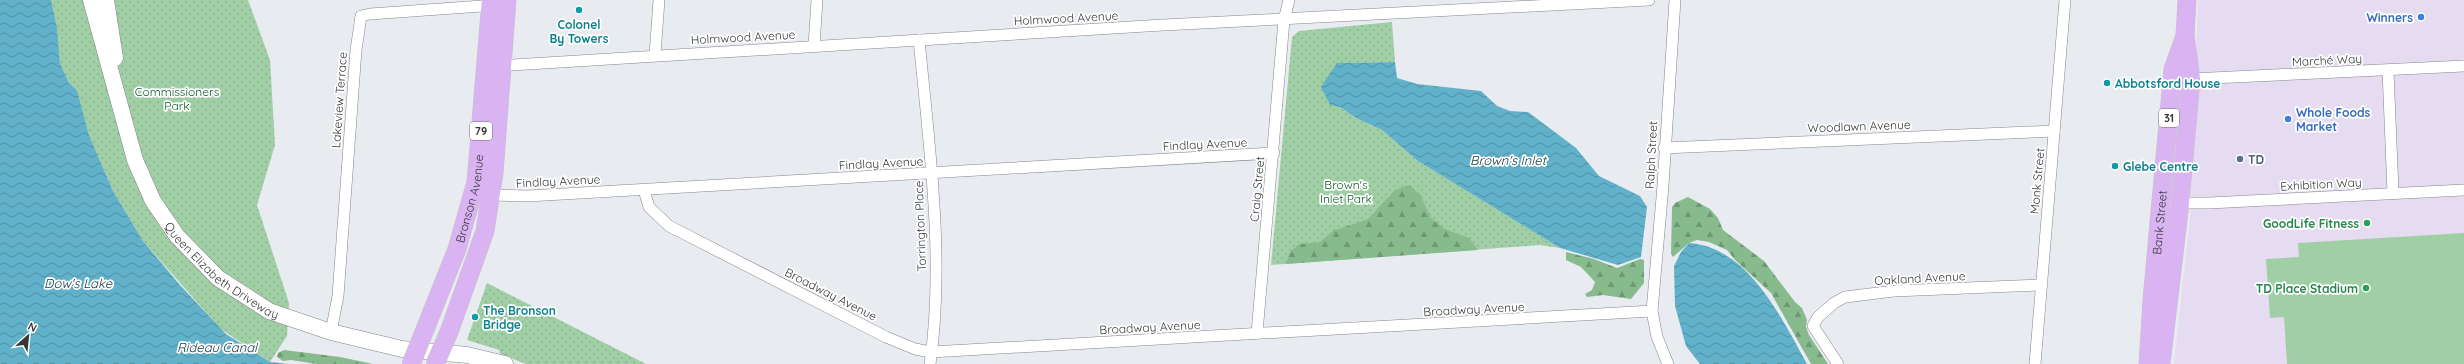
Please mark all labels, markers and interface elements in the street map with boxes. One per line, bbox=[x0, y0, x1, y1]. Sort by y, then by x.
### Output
marker: Colonel By Towers bbox=[574, 5, 584, 15]
street label: Holmwood Avenue bbox=[1013, 8, 1119, 28]
place label: Winners bbox=[2366, 10, 2413, 25]
marker: Winners bbox=[2416, 12, 2426, 22]
place label: Colonel By Towers bbox=[549, 17, 609, 46]
street label: Holmwood Avenue bbox=[690, 27, 796, 47]
street label: Lakeview Terrace bbox=[328, 51, 350, 149]
street label: Marché Way bbox=[2292, 51, 2362, 69]
place label: Abbotsford House bbox=[2115, 76, 2220, 91]
marker: Abbotsford House bbox=[2102, 78, 2112, 88]
park label: Commissioners Park bbox=[135, 84, 220, 113]
place label: Whole Foods Market bbox=[2296, 105, 2370, 134]
road number: 31 bbox=[2159, 109, 2179, 127]
marker: Whole Foods Market bbox=[2283, 114, 2293, 124]
street label: Woodlawn Avenue bbox=[1807, 117, 1911, 135]
street label: Ralph Street bbox=[1642, 121, 1660, 189]
road number: 79 bbox=[470, 122, 492, 140]
street label: Findlay Avenue bbox=[1162, 134, 1248, 154]
street label: Monk Street bbox=[2027, 147, 2047, 215]
water label: Brown's Inlet bbox=[1470, 152, 1548, 168]
place label: TD bbox=[2248, 152, 2265, 167]
street label: Findlay Avenue bbox=[838, 153, 924, 173]
street label: Bronson Avenue bbox=[452, 154, 486, 245]
marker: TD bbox=[2235, 154, 2245, 164]
street label: Craig Street bbox=[1247, 156, 1267, 222]
place label: Glebe Centre bbox=[2123, 159, 2198, 174]
marker: Glebe Centre bbox=[2110, 161, 2120, 171]
street label: Findlay Avenue bbox=[515, 171, 601, 191]
street label: Exhibition Way bbox=[2280, 174, 2362, 194]
park label: Brown's Inlet Park bbox=[1320, 177, 1372, 206]
street label: Torrington Place bbox=[911, 180, 929, 272]
street label: Bank Street bbox=[2149, 190, 2169, 255]
place label: GoodLife Fitness bbox=[2263, 216, 2359, 231]
marker: GoodLife Fitness bbox=[2362, 218, 2372, 228]
street label: Queen Elizabeth Driveway bbox=[162, 219, 281, 321]
street label: Broadway Avenue bbox=[782, 264, 880, 324]
street label: Oakland Avenue bbox=[1874, 268, 1966, 288]
water label: Dow's Lake bbox=[44, 275, 113, 291]
place label: TD Place Stadium bbox=[2256, 281, 2358, 296]
marker: TD Place Stadium bbox=[2361, 283, 2371, 293]
street label: Broadway Avenue bbox=[1423, 299, 1525, 319]
place label: The Bronson Bridge bbox=[483, 303, 556, 332]
marker: The Bronson Bridge bbox=[470, 312, 480, 322]
north arrow bbox=[8, 316, 48, 356]
street label: Broadway Avenue bbox=[1099, 317, 1201, 337]
text: N bbox=[26, 319, 39, 335]
water label: Rideau Canal bbox=[177, 339, 259, 355]

